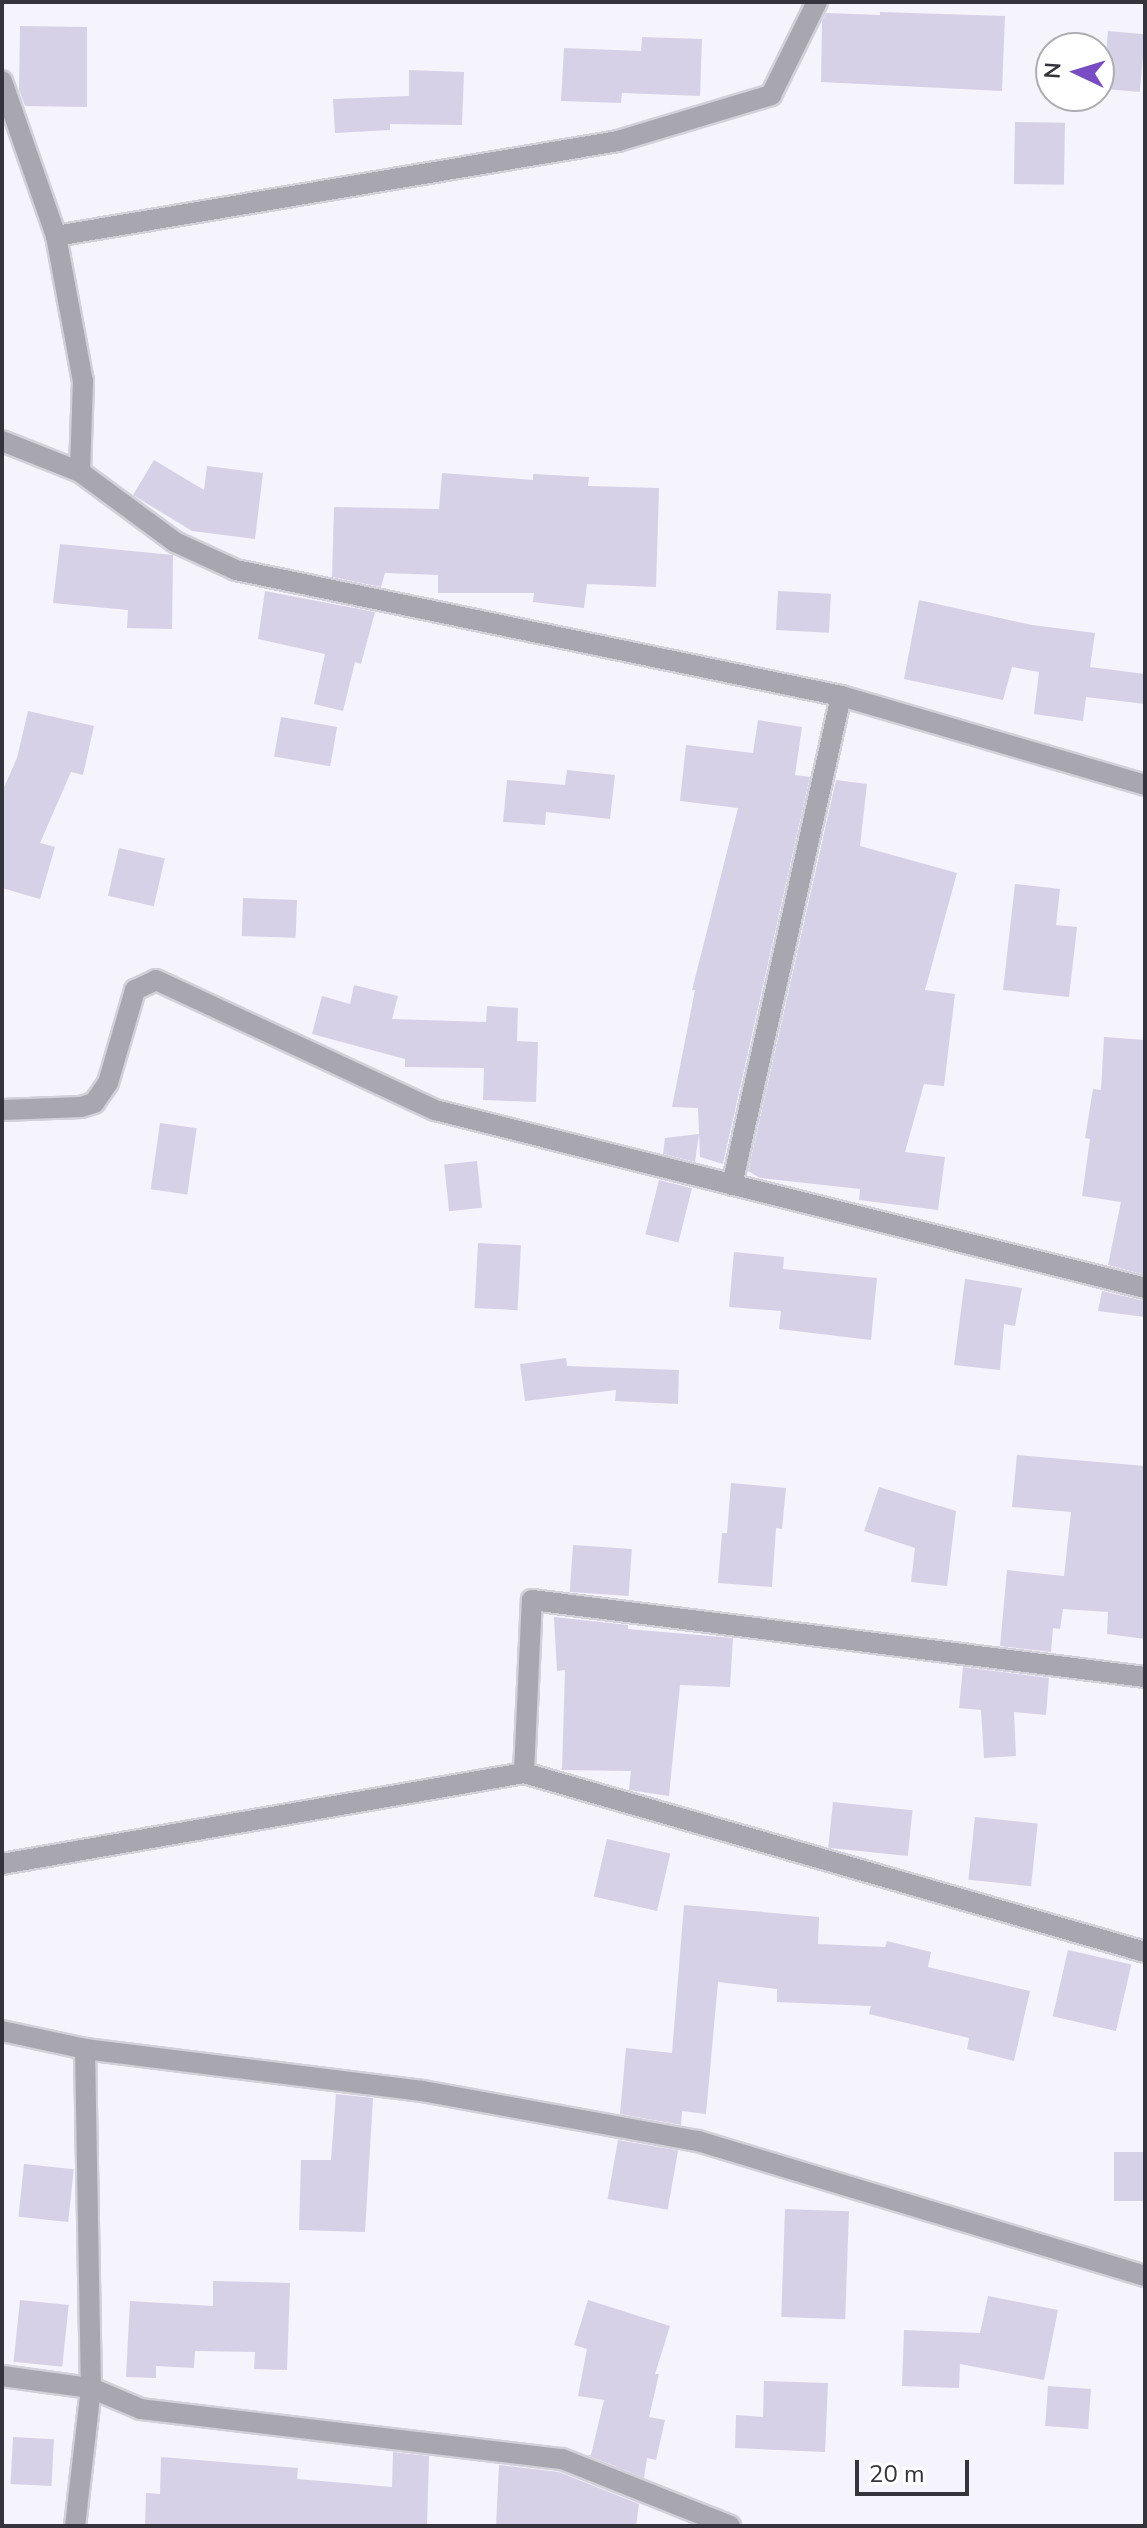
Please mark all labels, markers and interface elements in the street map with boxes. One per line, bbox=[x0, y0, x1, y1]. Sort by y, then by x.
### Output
north arrow bbox=[1035, 32, 1115, 112]
text: N bbox=[1038, 61, 1069, 80]
scale bar bbox=[859, 2444, 973, 2494]
text: 20 m bbox=[869, 2458, 925, 2490]

